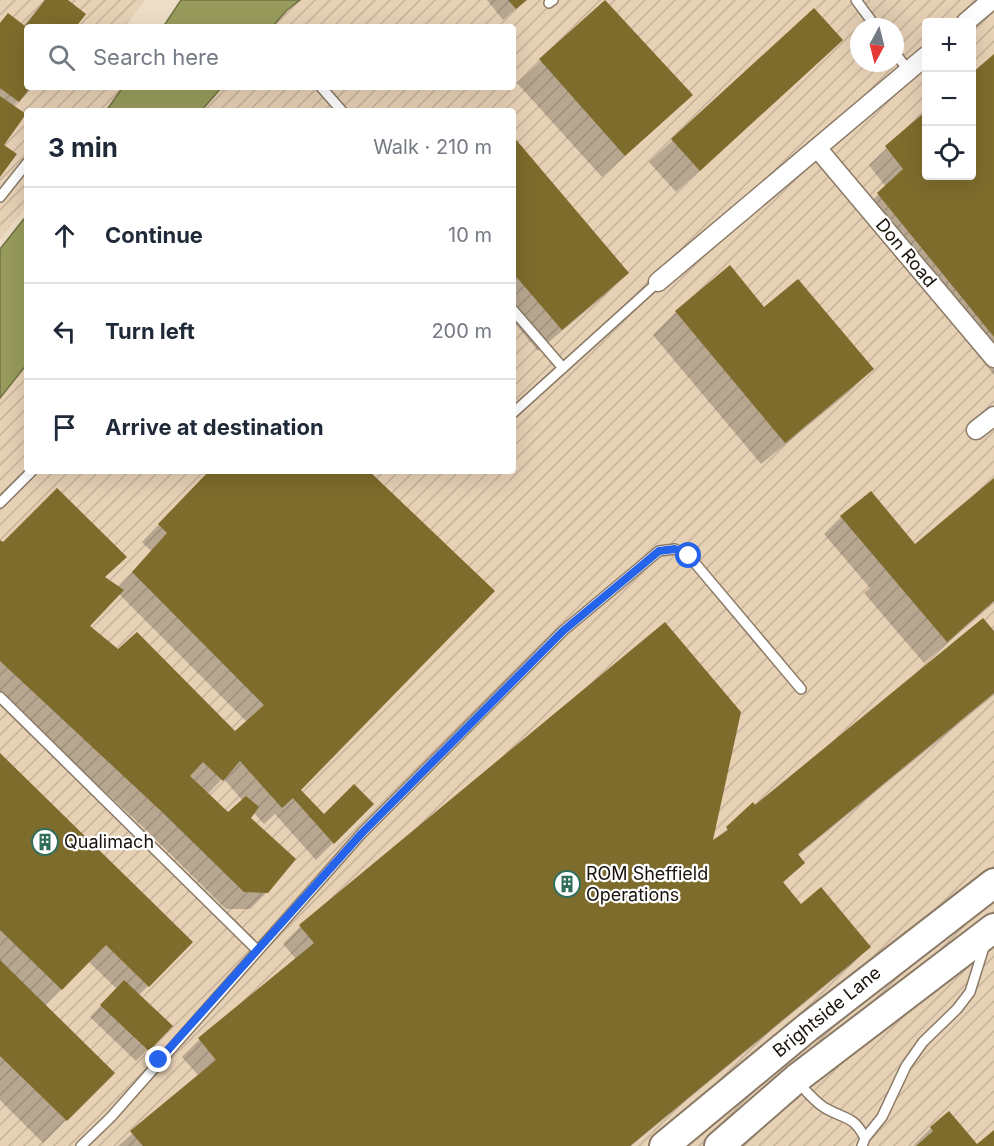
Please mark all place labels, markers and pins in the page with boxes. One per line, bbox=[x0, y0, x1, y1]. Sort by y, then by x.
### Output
building icon: Qualimach bbox=[30, 827, 60, 857]
place label: Qualimach bbox=[64, 831, 154, 852]
place label: ROM Sheffield Operations bbox=[586, 863, 708, 905]
building icon: ROM Sheffield Operations bbox=[552, 869, 582, 899]

